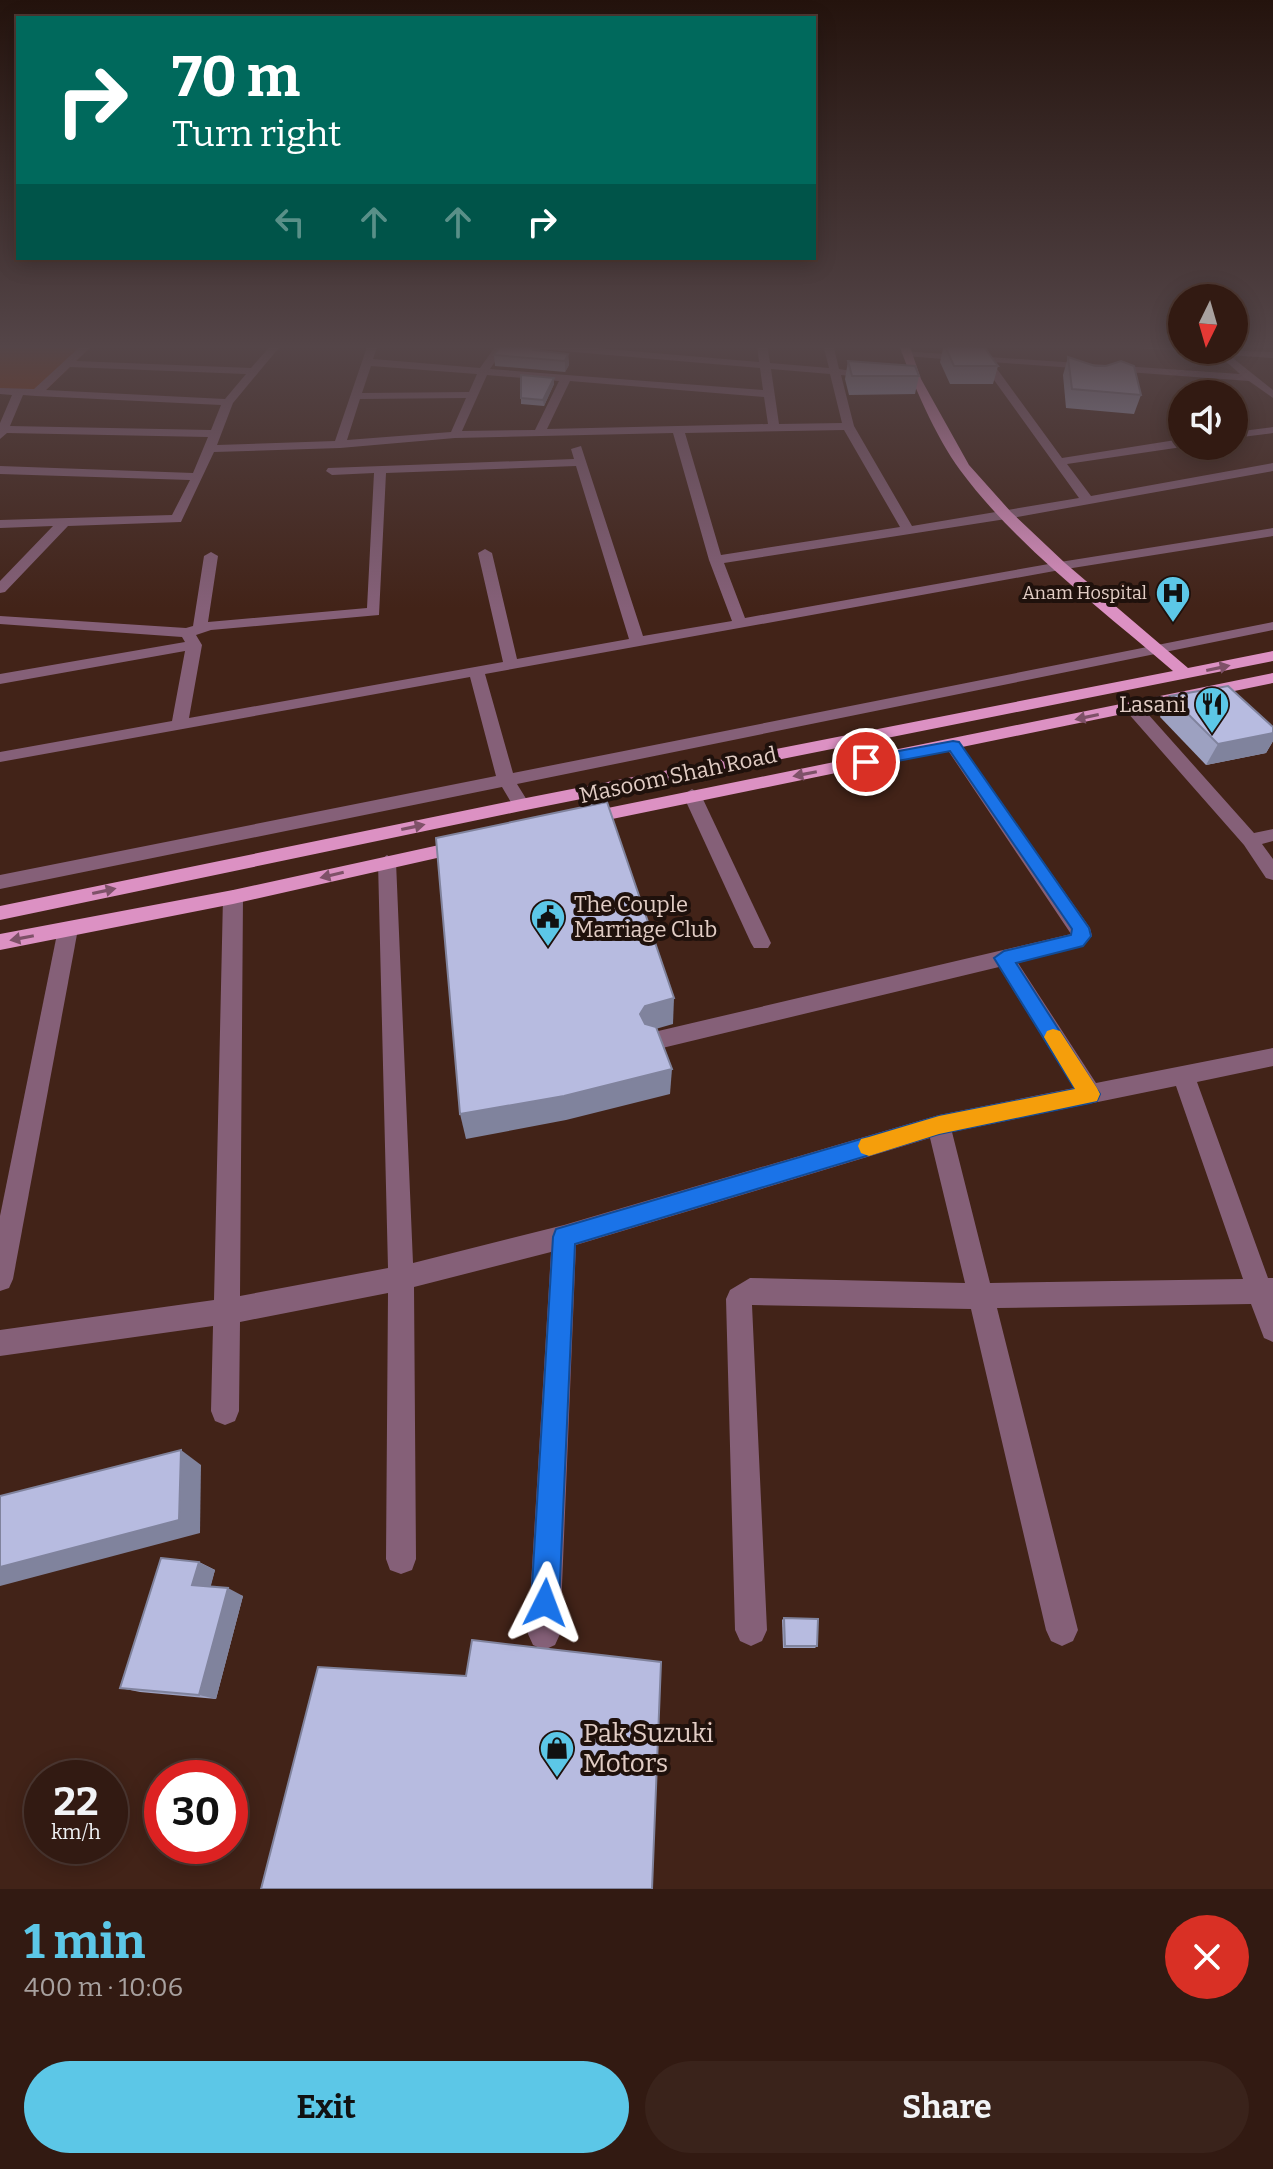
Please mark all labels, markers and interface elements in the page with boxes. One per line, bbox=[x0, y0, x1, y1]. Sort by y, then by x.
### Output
text: 70 m bbox=[172, 44, 300, 111]
icon: right bbox=[40, 48, 144, 152]
text: Turn right bbox=[172, 112, 341, 156]
icon: left bbox=[268, 200, 312, 244]
icon: ahead bbox=[352, 200, 396, 244]
icon: ahead bbox=[436, 200, 480, 244]
icon: right bbox=[520, 200, 564, 244]
north arrow bbox=[1168, 284, 1248, 364]
map controls bbox=[1168, 284, 1248, 460]
button: sound bbox=[1168, 380, 1248, 460]
hospital icon: Anam Hospital bbox=[1154, 574, 1192, 624]
place label: Anam Hospital bbox=[1022, 582, 1147, 604]
one-way arrow bbox=[1205, 661, 1230, 674]
restaurant icon: Lasani bbox=[1193, 685, 1231, 735]
place label: Lasani bbox=[1119, 691, 1186, 718]
one-way arrow bbox=[1074, 712, 1099, 724]
pin bbox=[832, 728, 900, 796]
icon: arrive bbox=[844, 740, 888, 784]
street label: Masoom Shah Road bbox=[577, 741, 779, 809]
one-way arrow bbox=[792, 768, 817, 781]
one-way arrow bbox=[401, 820, 426, 833]
one-way arrow bbox=[319, 869, 344, 882]
one-way arrow bbox=[91, 884, 116, 897]
place label: The Couple Marriage Club bbox=[574, 891, 717, 943]
public building icon: The Couple Marriage Club bbox=[529, 898, 567, 948]
one-way arrow bbox=[9, 932, 34, 944]
position arrow bbox=[503, 1561, 587, 1645]
place label: Pak Suzuki Motors bbox=[583, 1718, 714, 1779]
shop icon: Pak Suzuki Motors bbox=[538, 1729, 576, 1779]
speed limit sign: 30 bbox=[144, 1760, 248, 1864]
text: 22 bbox=[53, 1778, 99, 1826]
text: km/h bbox=[51, 1820, 101, 1844]
text: 1 min bbox=[24, 1913, 145, 1971]
button: close bbox=[1165, 1915, 1249, 1999]
text: 400 m · 10:06 bbox=[24, 1972, 183, 2003]
button: Exit bbox=[24, 2061, 629, 2153]
button: Share bbox=[645, 2061, 1249, 2153]

